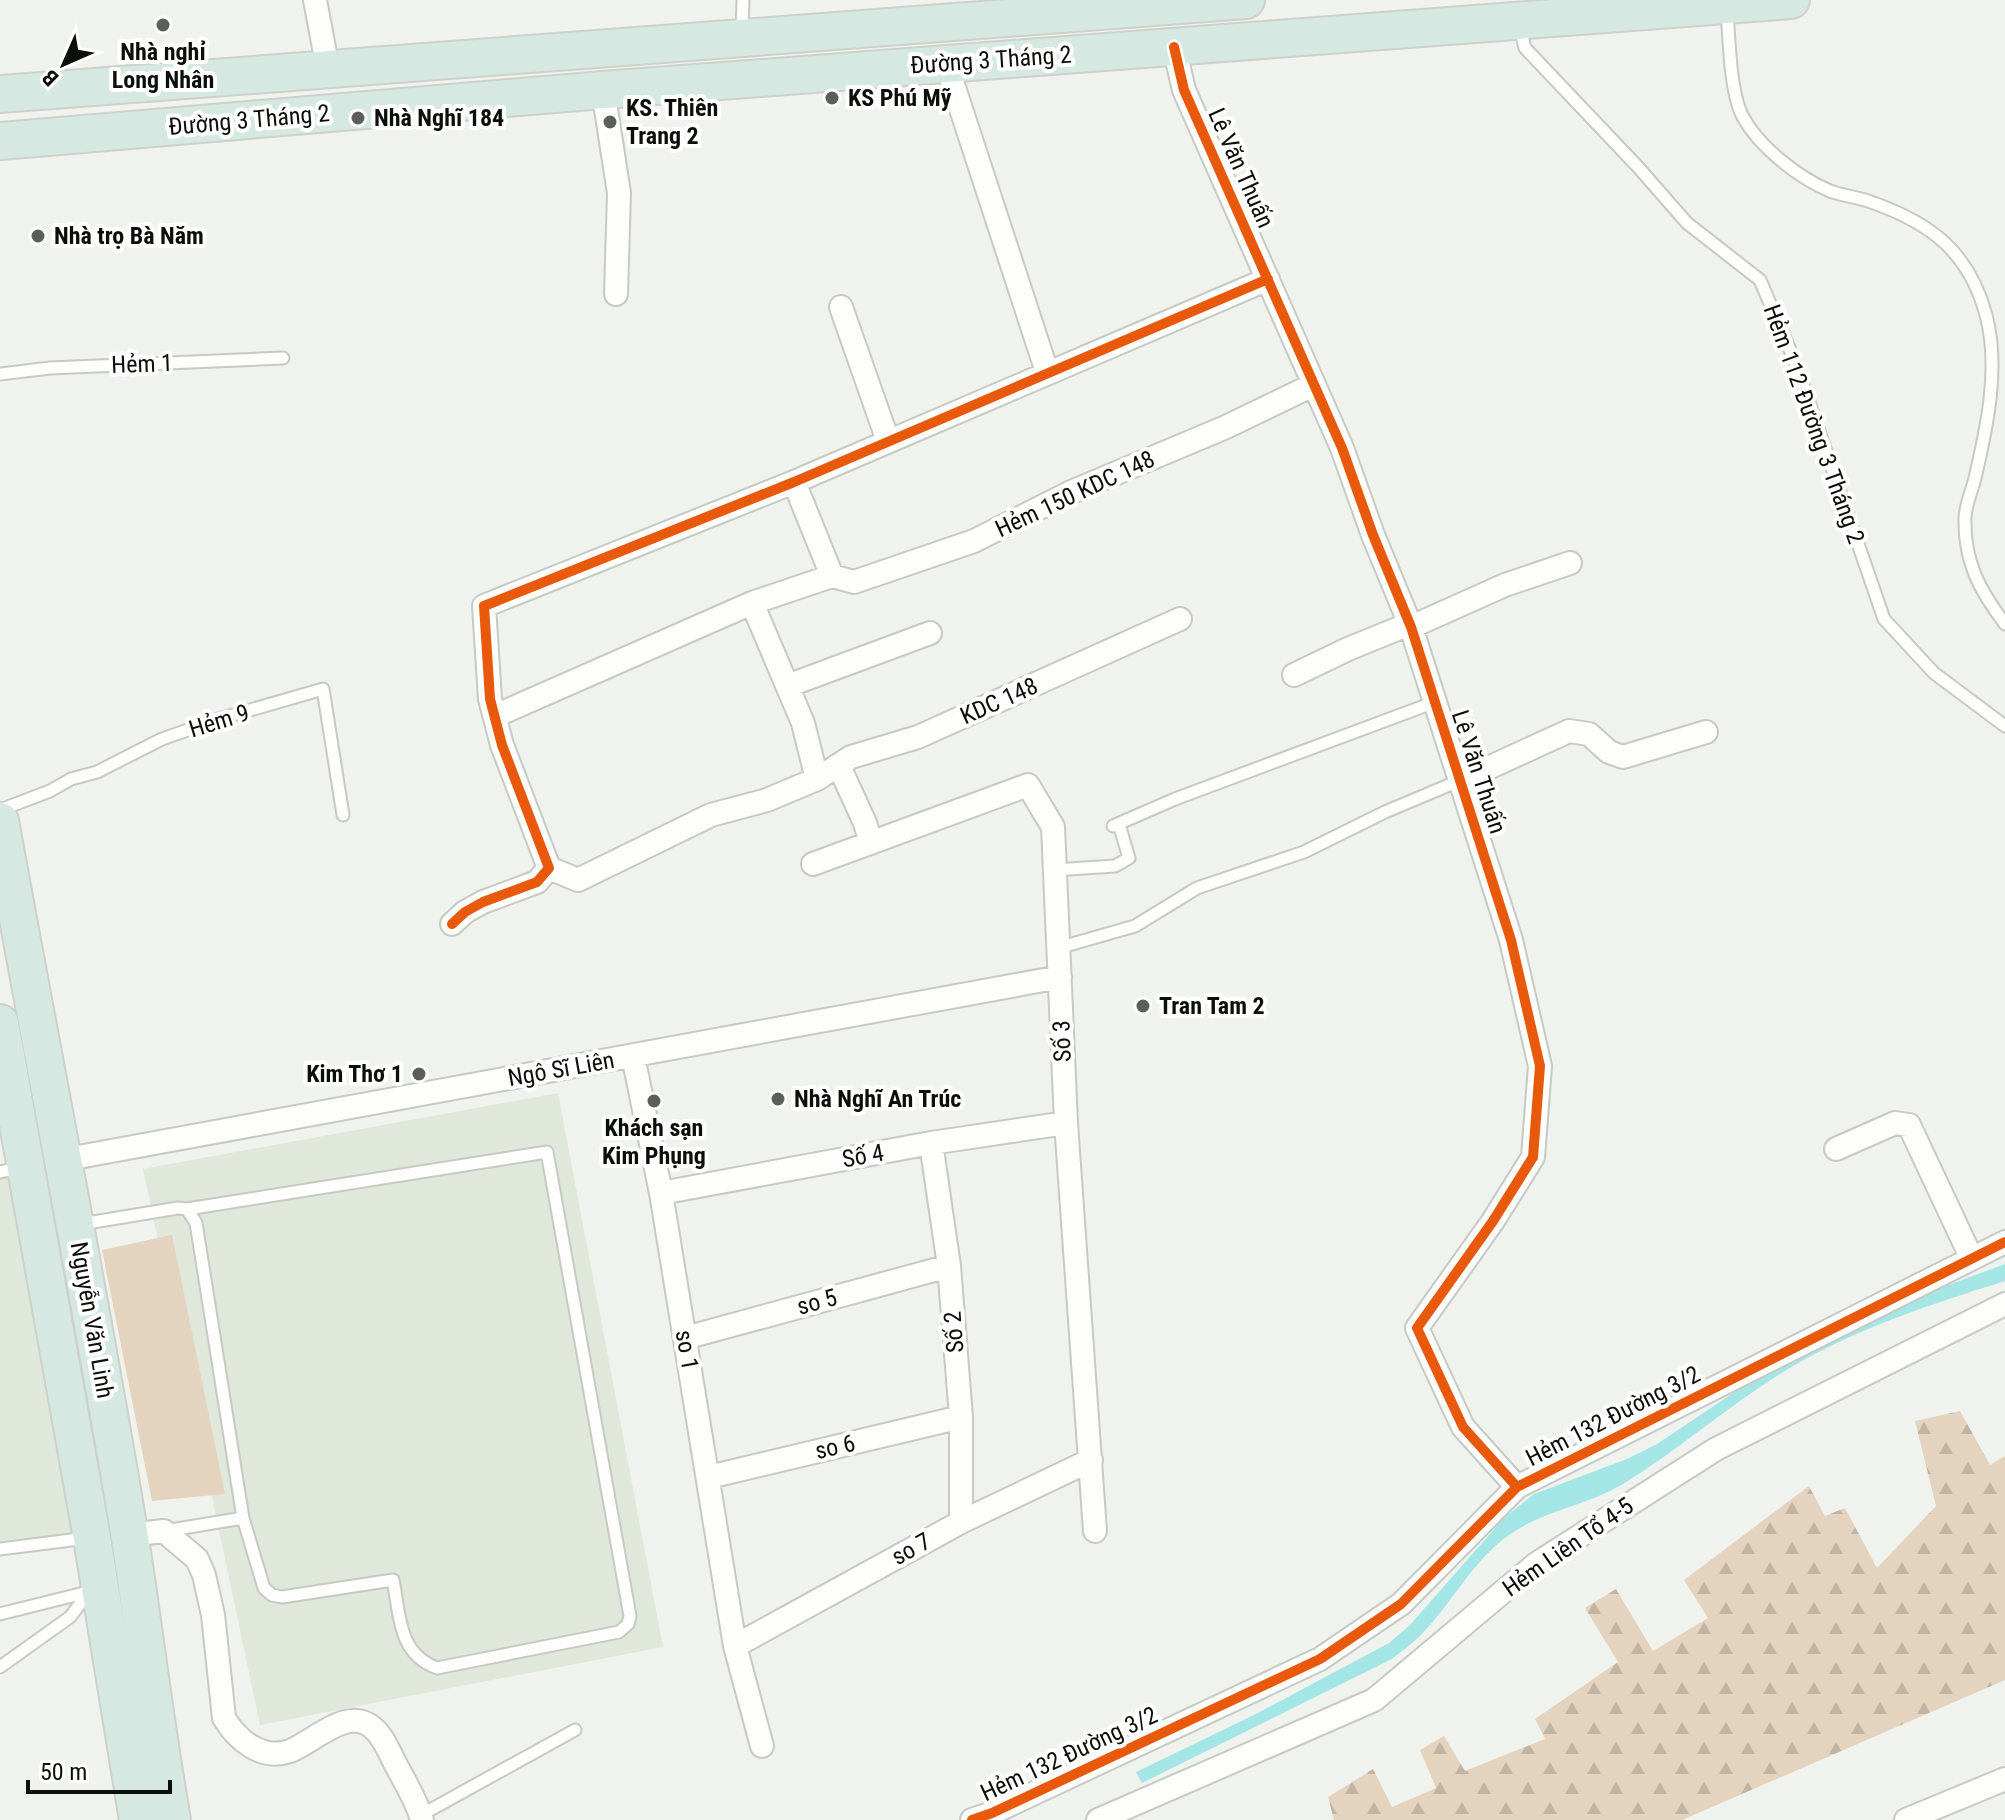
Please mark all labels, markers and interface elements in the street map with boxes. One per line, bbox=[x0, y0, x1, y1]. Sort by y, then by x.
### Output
marker: Nhà nghỉ Long Nhân bbox=[154, 16, 172, 34]
north arrow bbox=[24, 24, 104, 104]
place label: Nhà nghỉ Long Nhân bbox=[112, 38, 214, 94]
street label: Đường 3 Tháng 2 bbox=[909, 40, 1073, 80]
text: B bbox=[37, 65, 63, 91]
place label: KS Phú Mỹ bbox=[848, 84, 952, 112]
marker: KS Phú Mỹ bbox=[823, 89, 841, 107]
place label: KS. Thiên Trang 2 bbox=[626, 94, 718, 150]
street label: Đường 3 Tháng 2 bbox=[167, 99, 331, 141]
place label: Nhà Nghĩ 184 bbox=[374, 104, 504, 132]
street label: Lê Văn Thuấn bbox=[1202, 104, 1280, 232]
marker: Nhà Nghĩ 184 bbox=[349, 109, 367, 127]
marker: KS. Thiên Trang 2 bbox=[601, 113, 619, 131]
place label: Nhà trọ Bà Năm bbox=[54, 222, 204, 250]
marker: Nhà trọ Bà Năm bbox=[29, 227, 47, 245]
street label: Hẻm 112 Đường 3 Tháng 2 bbox=[1758, 301, 1870, 547]
street label: Hẻm 1 bbox=[111, 349, 173, 379]
street label: Hẻm 150 KDC 148 bbox=[991, 445, 1159, 543]
street label: KDC 148 bbox=[956, 672, 1042, 730]
street label: Hẻm 9 bbox=[185, 699, 253, 743]
street label: Lê Văn Thuấn bbox=[1446, 707, 1512, 837]
place label: Tran Tam 2 bbox=[1159, 992, 1265, 1020]
marker: Tran Tam 2 bbox=[1134, 997, 1152, 1015]
street label: Số 3 bbox=[1047, 1020, 1077, 1062]
street label: Ngô Sĩ Liên bbox=[506, 1046, 616, 1092]
place label: Kim Thơ 1 bbox=[306, 1060, 403, 1088]
marker: Kim Thơ 1 bbox=[410, 1065, 428, 1083]
place label: Nhà Nghĩ An Trúc bbox=[794, 1085, 961, 1113]
marker: Nhà Nghĩ An Trúc bbox=[769, 1090, 787, 1108]
marker: Khách sạn Kim Phụng bbox=[645, 1092, 663, 1110]
place label: Khách sạn Kim Phụng bbox=[602, 1114, 706, 1170]
street label: Số 4 bbox=[840, 1139, 886, 1173]
street label: Nguyễn Văn Linh bbox=[64, 1240, 120, 1400]
street label: so 5 bbox=[794, 1283, 840, 1321]
street label: Số 2 bbox=[939, 1310, 969, 1354]
street label: so 1 bbox=[670, 1328, 704, 1372]
street label: Hẻm 132 Đường 3/2 bbox=[1521, 1360, 1705, 1472]
street label: so 6 bbox=[812, 1429, 858, 1465]
street label: Hẻm Liên Tổ 4-5 bbox=[1497, 1492, 1639, 1602]
street label: so 7 bbox=[887, 1527, 935, 1571]
street label: Hẻm 132 Đường 3/2 bbox=[976, 1701, 1162, 1807]
scale bar bbox=[28, 1744, 170, 1794]
text: 50 m bbox=[40, 1758, 87, 1786]

